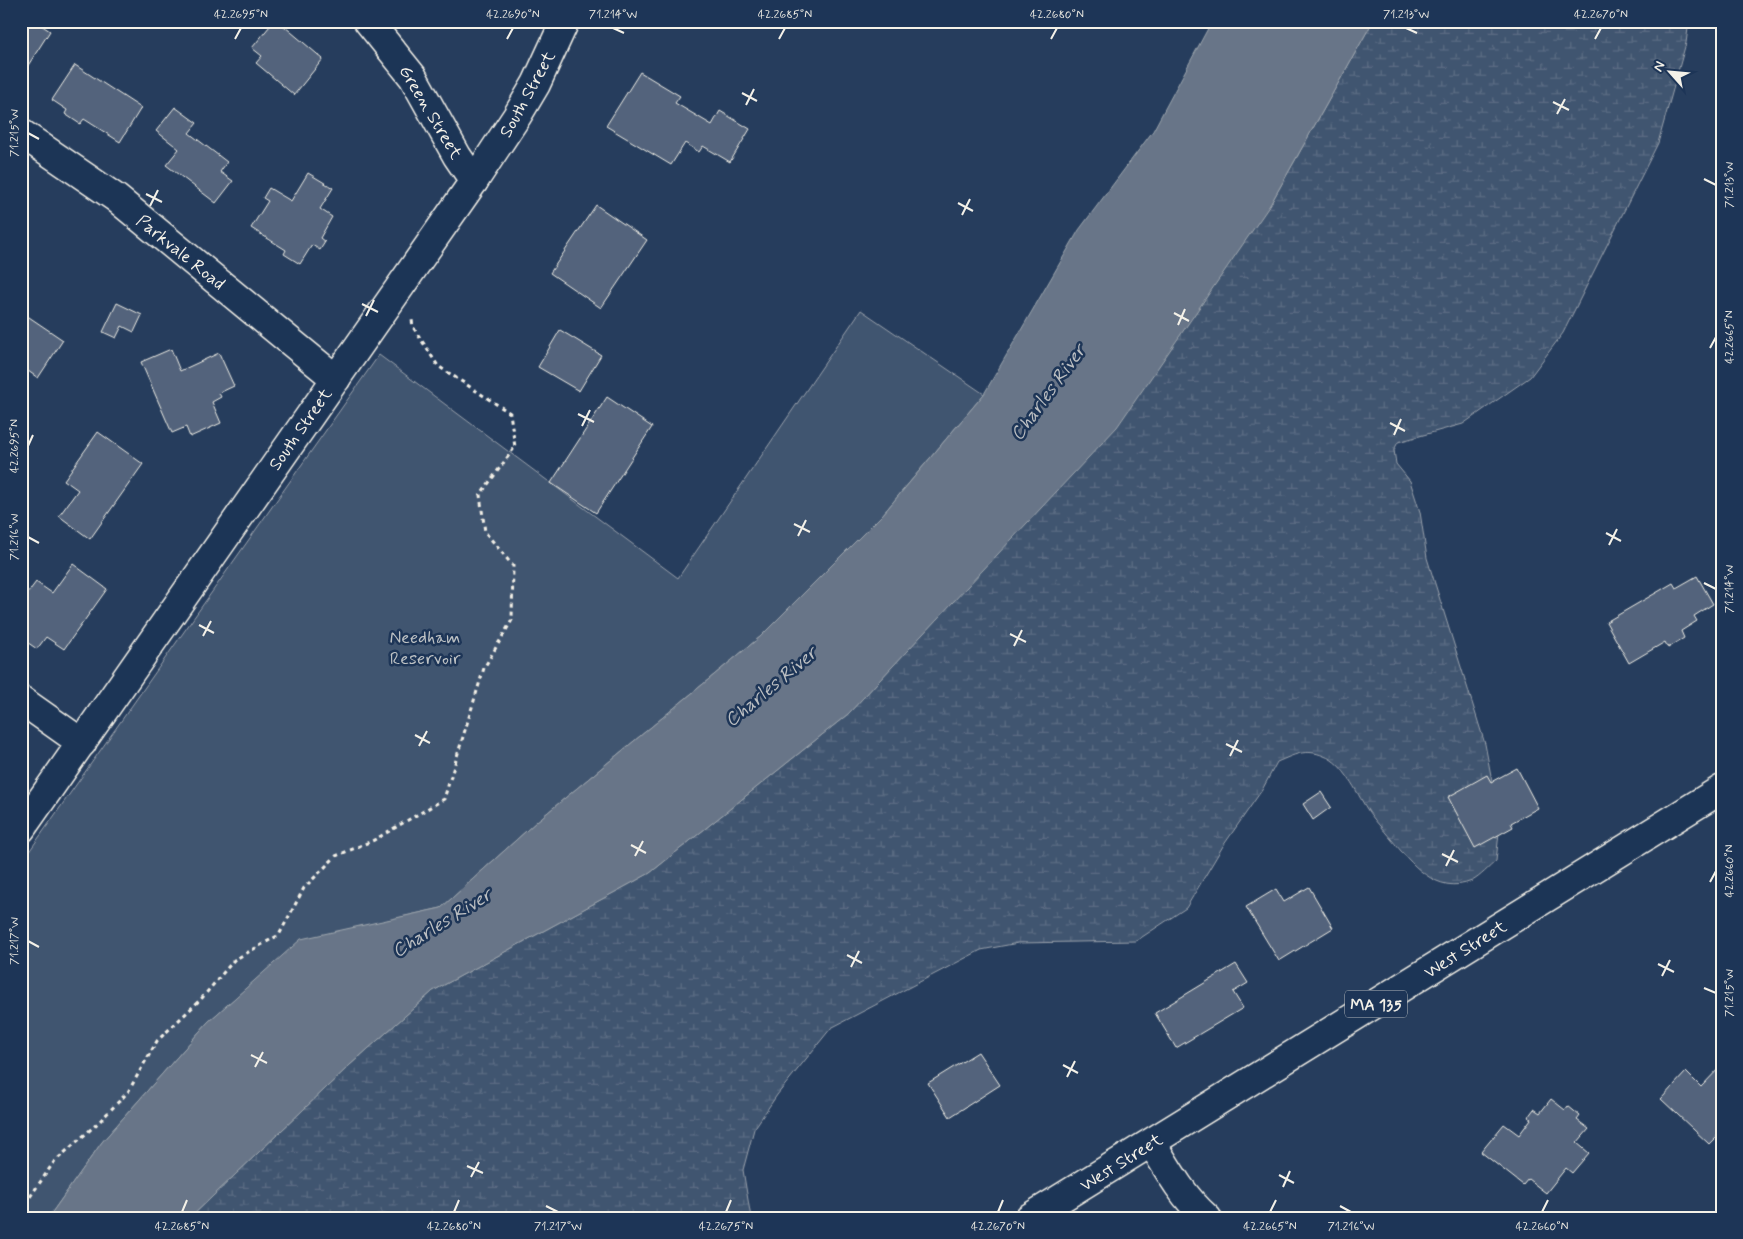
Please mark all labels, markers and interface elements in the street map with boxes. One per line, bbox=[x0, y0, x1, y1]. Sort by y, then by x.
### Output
text: 42.2695°N bbox=[214, 7, 268, 23]
text: 42.2690°N bbox=[486, 7, 540, 23]
text: 71.214°W bbox=[589, 7, 637, 23]
text: 42.2685°N bbox=[758, 7, 812, 23]
text: 42.2680°N bbox=[1030, 7, 1084, 23]
text: 71.213°W bbox=[1383, 7, 1429, 23]
text: 42.2670°N bbox=[1574, 7, 1628, 23]
street label: South Street bbox=[494, 47, 562, 142]
north arrow bbox=[1646, 48, 1696, 98]
text: N bbox=[1649, 58, 1669, 75]
street label: Green Street bbox=[393, 61, 468, 164]
text: 71.215°W bbox=[7, 109, 23, 157]
text: 71.213°W bbox=[1722, 162, 1738, 208]
street label: Parkvale Road bbox=[131, 210, 230, 296]
text: 42.2665°N bbox=[1722, 310, 1738, 364]
water label: Charles River bbox=[1005, 337, 1093, 446]
street label: South Street bbox=[264, 383, 338, 476]
text: 42.2695°N bbox=[7, 419, 23, 473]
text: 71.216°W bbox=[7, 513, 23, 560]
text: 71.214°W bbox=[1722, 565, 1738, 613]
park label: Needham Reservoir bbox=[390, 626, 461, 671]
water label: Charles River bbox=[720, 639, 825, 733]
text: 42.2660°N bbox=[1722, 844, 1738, 898]
water label: Charles River bbox=[387, 881, 499, 964]
street label: West Street bbox=[1420, 915, 1512, 985]
text: 71.217°W bbox=[7, 917, 23, 965]
text: 71.215°W bbox=[1722, 969, 1738, 1017]
road number: MA 135 bbox=[1345, 991, 1407, 1018]
street label: West Street bbox=[1076, 1128, 1168, 1198]
text: 42.2685°N bbox=[155, 1219, 209, 1235]
text: 42.2680°N bbox=[427, 1219, 481, 1235]
text: 71.217°W bbox=[534, 1219, 582, 1235]
text: 42.2675°N bbox=[699, 1219, 753, 1235]
text: 42.2670°N bbox=[971, 1219, 1025, 1235]
text: 42.2665°N bbox=[1243, 1219, 1297, 1235]
text: 71.216°W bbox=[1328, 1219, 1375, 1235]
text: 42.2660°N bbox=[1515, 1219, 1569, 1235]

